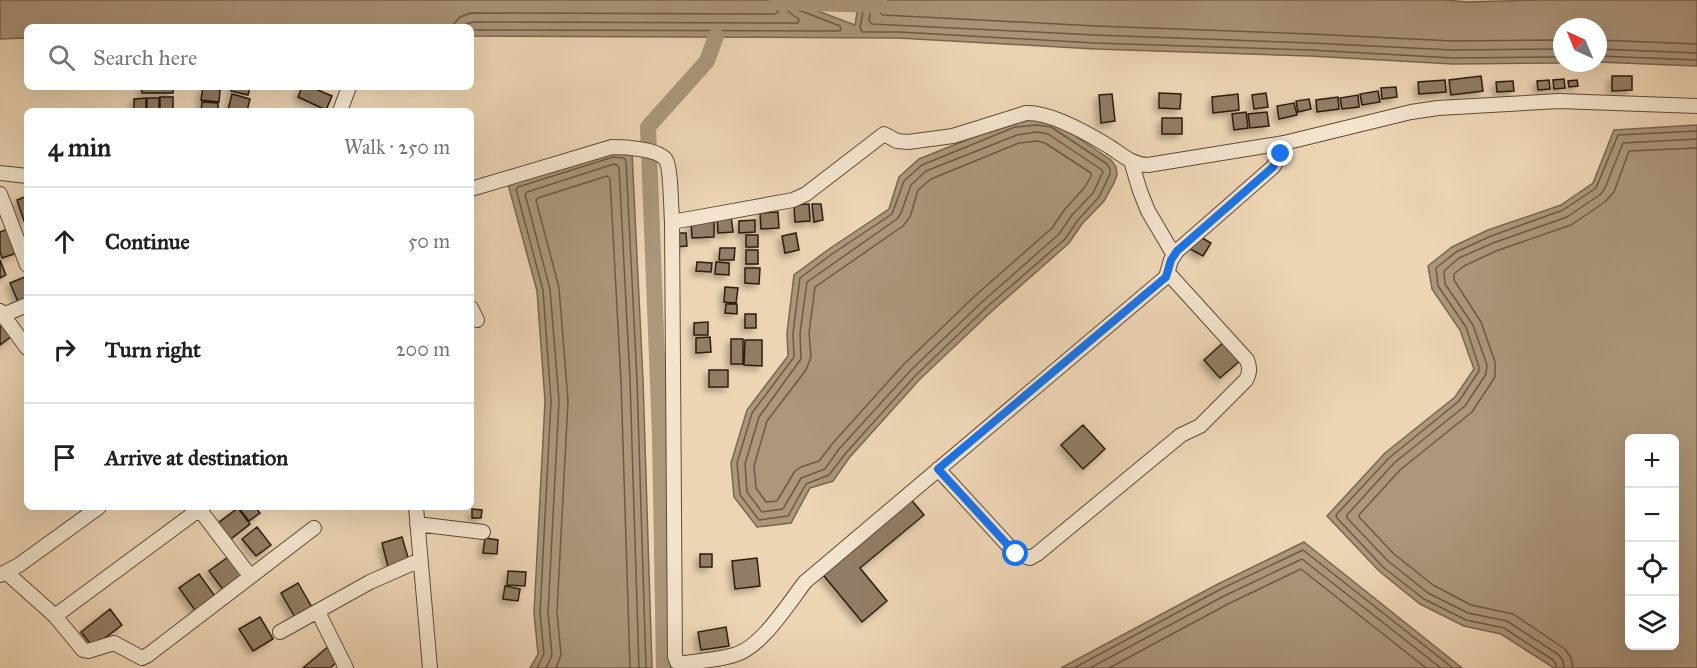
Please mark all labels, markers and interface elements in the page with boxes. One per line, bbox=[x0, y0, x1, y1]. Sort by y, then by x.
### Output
north arrow bbox=[1553, 18, 1607, 72]
search box bbox=[24, 24, 474, 90]
icon: search bbox=[45, 41, 78, 74]
text: Search here bbox=[93, 44, 197, 71]
text: 4 min bbox=[48, 131, 111, 163]
text: Walk · 250 m bbox=[344, 135, 450, 159]
route end bbox=[1267, 140, 1293, 166]
icon: ahead bbox=[48, 225, 81, 258]
text: Continue bbox=[105, 228, 190, 255]
text: 50 m bbox=[408, 229, 450, 253]
icon: right bbox=[48, 333, 81, 366]
text: Turn right bbox=[105, 336, 201, 363]
text: 200 m bbox=[396, 337, 450, 361]
map controls bbox=[1625, 434, 1679, 650]
button: + bbox=[1625, 434, 1679, 488]
icon: arrive bbox=[48, 441, 81, 474]
text: Arrive at destination bbox=[105, 444, 288, 471]
button: − bbox=[1625, 488, 1679, 542]
route start bbox=[1002, 540, 1028, 566]
button: locate bbox=[1625, 542, 1679, 596]
button: layers bbox=[1625, 596, 1679, 650]

